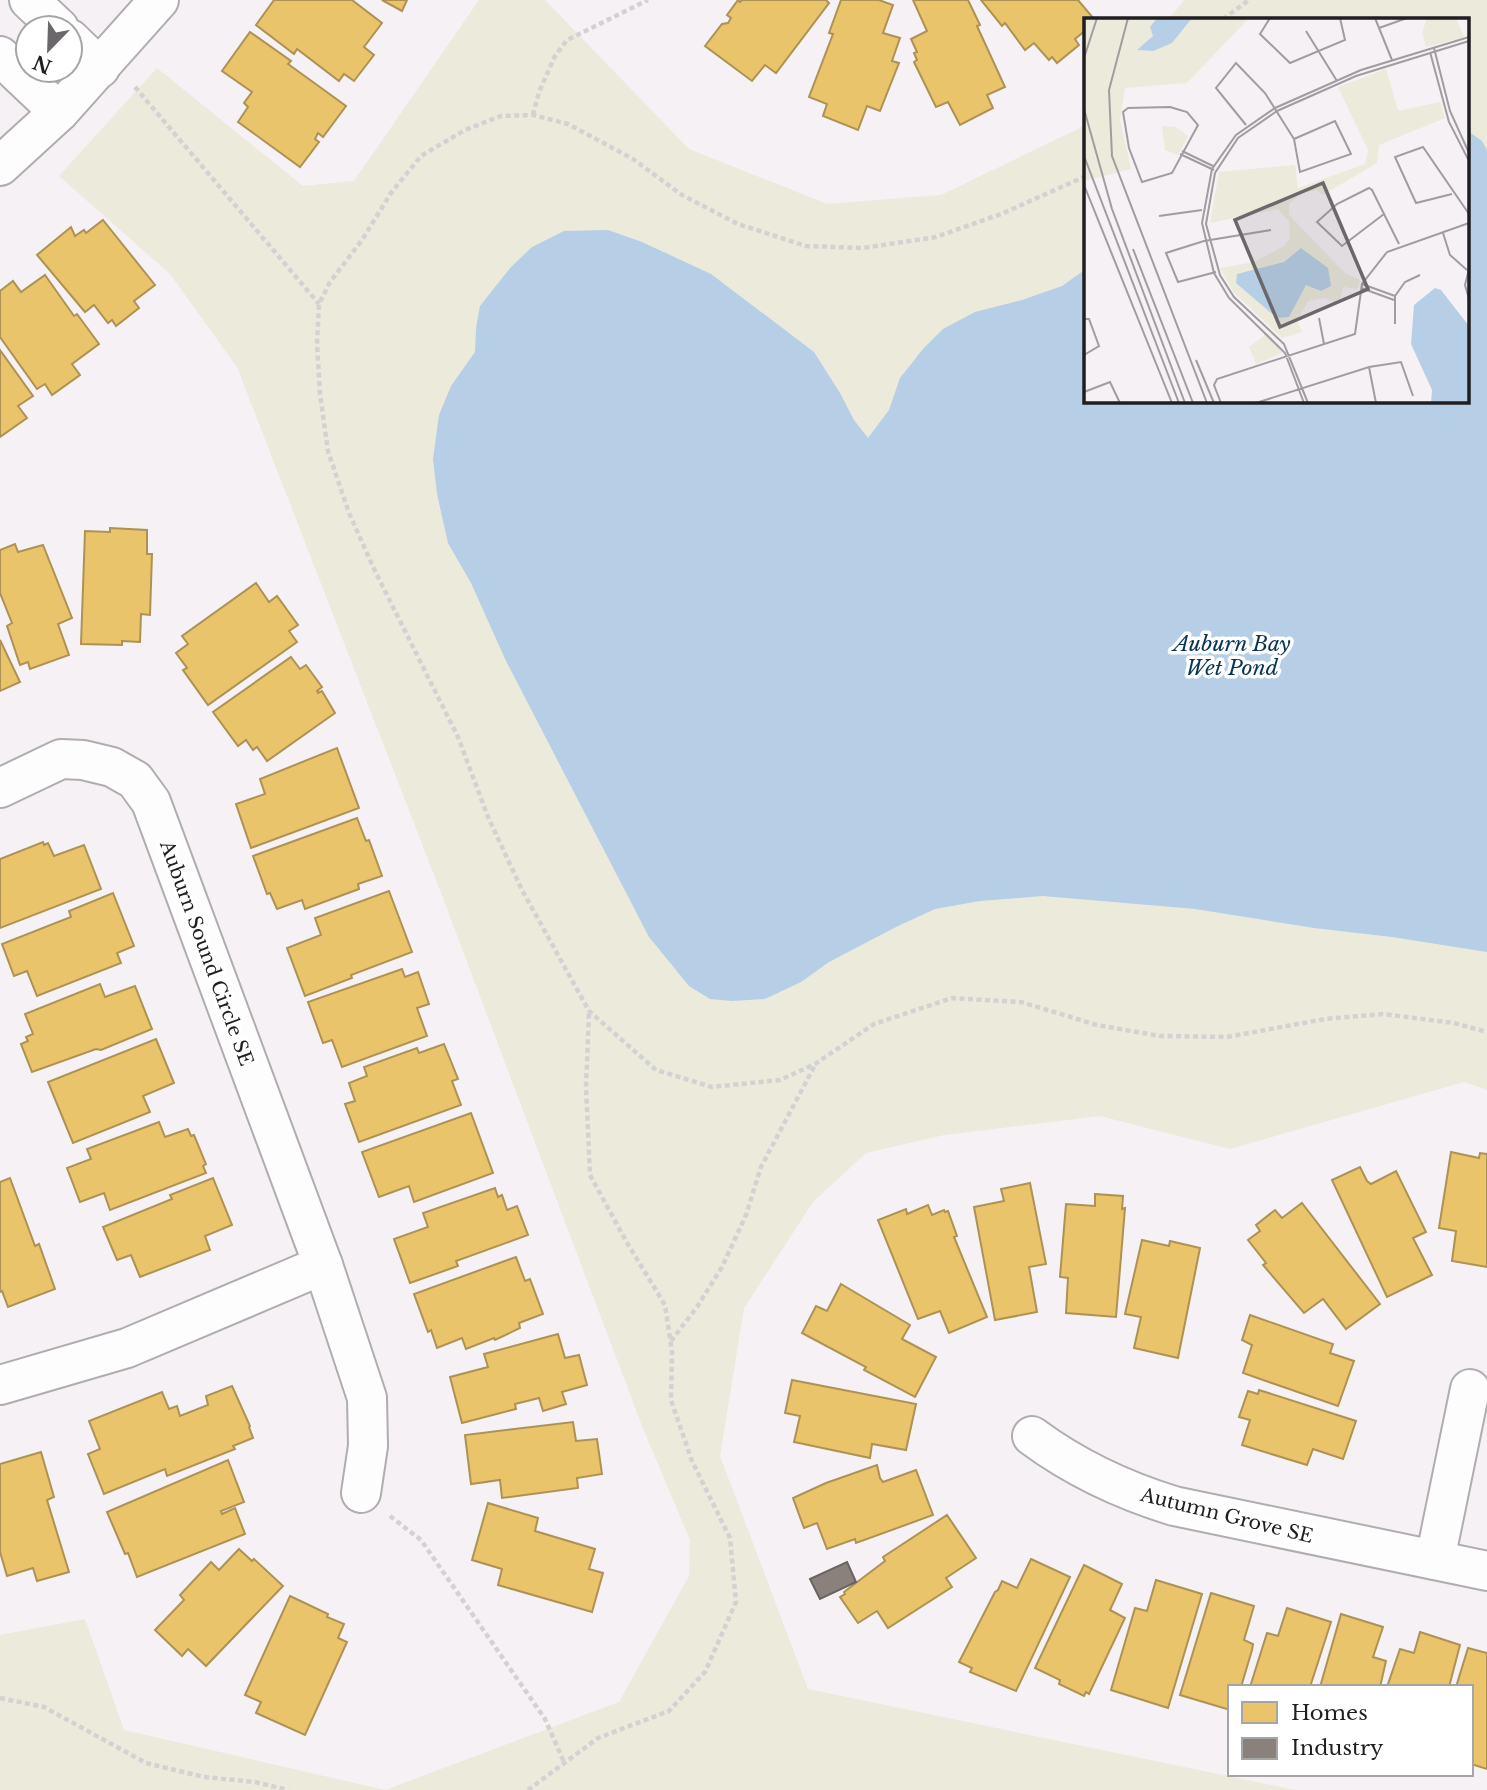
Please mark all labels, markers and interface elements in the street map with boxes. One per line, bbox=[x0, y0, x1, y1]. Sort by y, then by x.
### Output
north arrow bbox=[14, 14, 84, 84]
inset map bbox=[1084, 18, 1470, 402]
text: N bbox=[30, 50, 55, 78]
water label: Auburn Bay Wet Pond bbox=[1170, 631, 1291, 681]
street label: Auburn Sound Circle SE bbox=[155, 836, 258, 1069]
street label: Autumn Grove SE bbox=[1137, 1483, 1316, 1548]
legend bbox=[1228, 1685, 1473, 1776]
text: Homes bbox=[1291, 1700, 1368, 1726]
text: Industry bbox=[1291, 1735, 1384, 1761]

